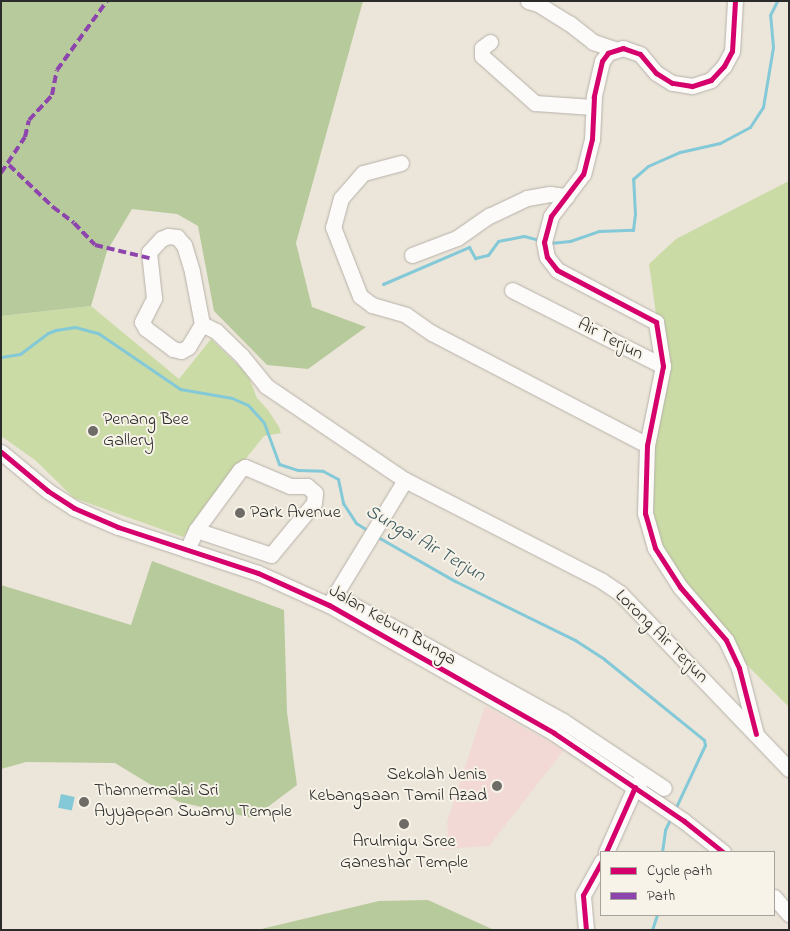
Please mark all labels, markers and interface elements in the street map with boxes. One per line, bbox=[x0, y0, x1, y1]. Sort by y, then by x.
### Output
street label: Air Terjun bbox=[573, 314, 647, 366]
place label: Penang Bee Gallery bbox=[103, 410, 189, 452]
marker: Penang Bee Gallery bbox=[87, 425, 99, 437]
water label: Sungai Air Terjun bbox=[361, 501, 489, 587]
place label: Park Avenue bbox=[250, 502, 341, 524]
marker: Park Avenue bbox=[234, 507, 246, 519]
street label: Jalan Kebun Bunga bbox=[324, 581, 460, 671]
street label: Lorong Air Terjun bbox=[610, 586, 712, 688]
place label: Sekolah Jenis Kebangsaan Tamil Azad bbox=[309, 765, 487, 808]
marker: Sekolah Jenis Kebangsaan Tamil Azad bbox=[491, 780, 503, 792]
place label: Thannermalai Sri Ayyappan Swamy Temple bbox=[94, 781, 292, 824]
marker: Thannermalai Sri Ayyappan Swamy Temple bbox=[78, 796, 90, 808]
marker: Arulmigu Sree Ganeshar Temple bbox=[398, 818, 410, 830]
place label: Arulmigu Sree Ganeshar Temple bbox=[340, 832, 468, 874]
legend bbox=[600, 851, 775, 916]
text: Cycle path bbox=[647, 860, 712, 882]
text: Path bbox=[647, 885, 675, 907]

